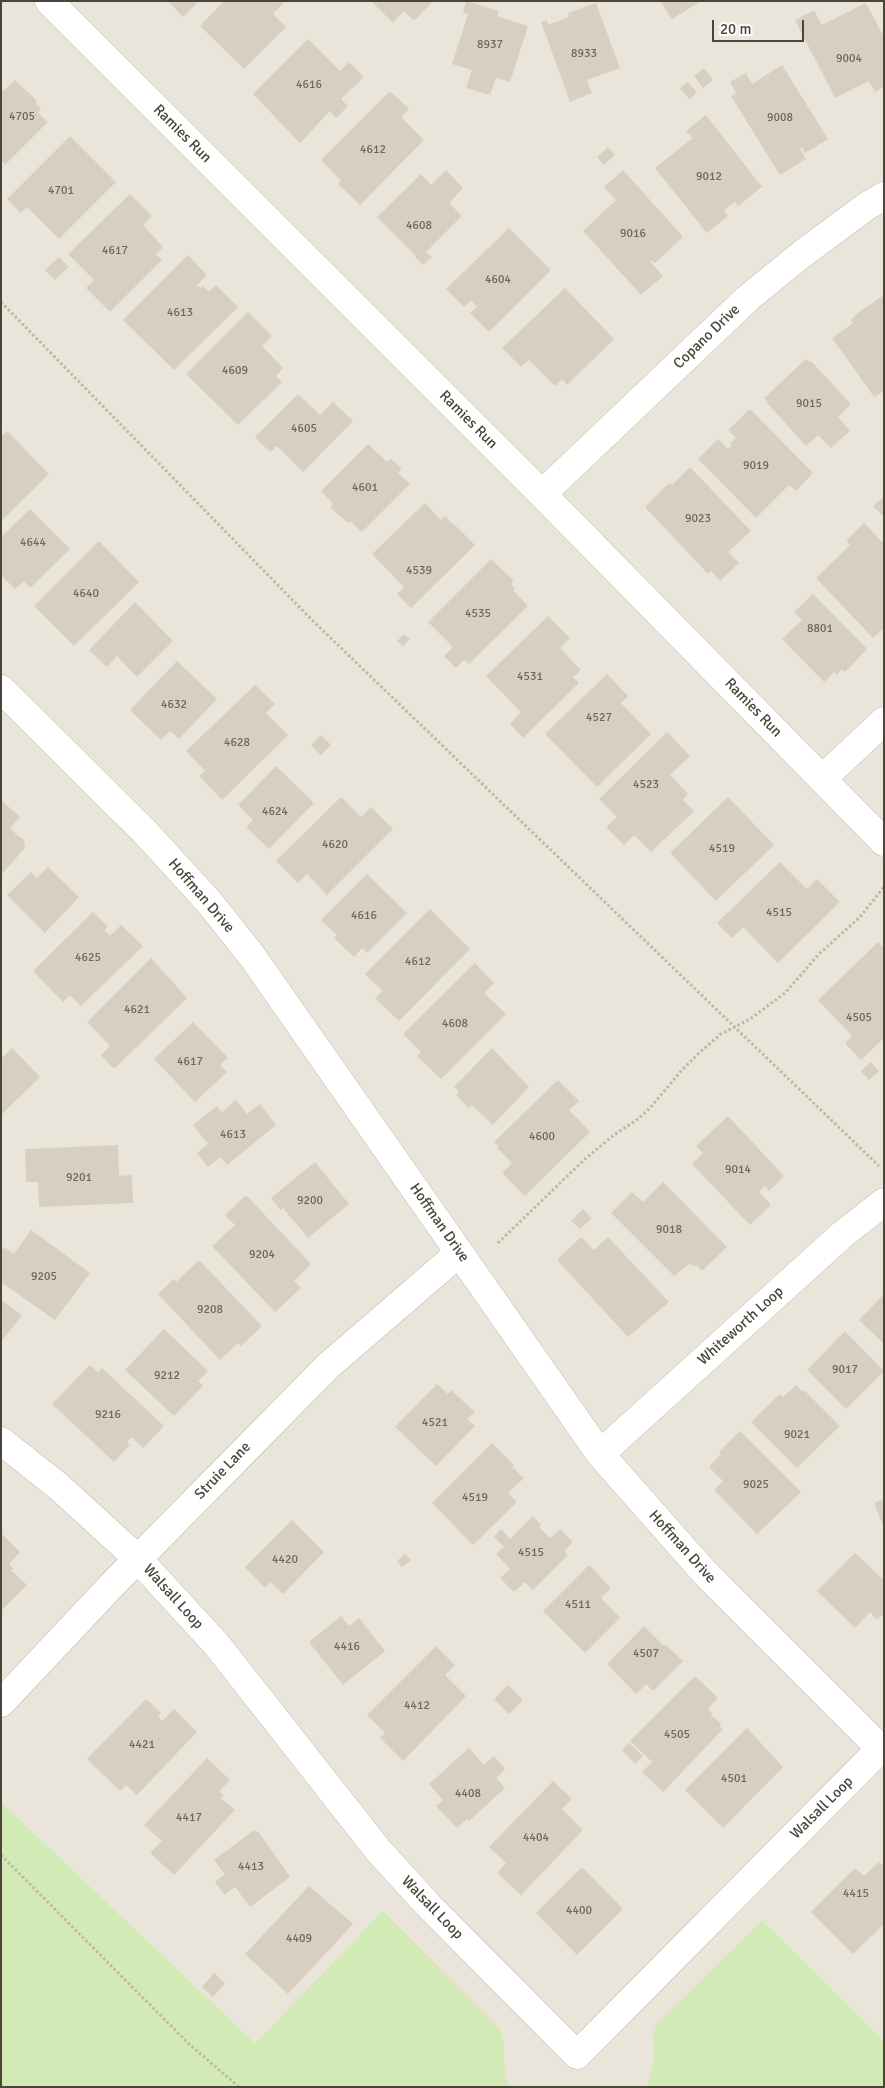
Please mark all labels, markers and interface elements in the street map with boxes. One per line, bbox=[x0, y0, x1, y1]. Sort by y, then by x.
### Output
scale bar bbox=[715, 10, 808, 42]
text: 20 m bbox=[720, 20, 751, 38]
house number: 8937 bbox=[477, 38, 503, 52]
house number: 8933 bbox=[571, 47, 597, 61]
house number: 9004 bbox=[836, 52, 862, 66]
house number: 4616 bbox=[296, 78, 322, 92]
street label: Ramies Run bbox=[149, 101, 215, 167]
house number: 4705 bbox=[9, 110, 35, 124]
house number: 9008 bbox=[767, 111, 793, 125]
house number: 4612 bbox=[360, 143, 386, 157]
house number: 9012 bbox=[696, 170, 722, 184]
house number: 4701 bbox=[48, 184, 74, 198]
house number: 4608 bbox=[406, 219, 432, 233]
house number: 9016 bbox=[620, 227, 646, 241]
house number: 4617 bbox=[102, 244, 128, 258]
house number: 4604 bbox=[485, 273, 511, 287]
street label: Copano Drive bbox=[670, 301, 744, 373]
house number: 4613 bbox=[167, 306, 193, 320]
house number: 4609 bbox=[222, 364, 248, 378]
street label: Ramies Run bbox=[435, 387, 501, 453]
house number: 9015 bbox=[796, 397, 822, 411]
house number: 4605 bbox=[291, 422, 317, 436]
house number: 9019 bbox=[743, 459, 769, 473]
house number: 4601 bbox=[352, 481, 378, 495]
house number: 9023 bbox=[685, 512, 711, 526]
house number: 4644 bbox=[20, 536, 46, 550]
house number: 4539 bbox=[406, 564, 432, 578]
house number: 4640 bbox=[73, 587, 99, 601]
house number: 4535 bbox=[465, 607, 491, 621]
house number: 8801 bbox=[807, 622, 833, 636]
house number: 4531 bbox=[517, 670, 543, 684]
street label: Ramies Run bbox=[720, 675, 786, 741]
house number: 4632 bbox=[161, 698, 187, 712]
house number: 4527 bbox=[586, 711, 612, 725]
house number: 4628 bbox=[224, 736, 250, 750]
house number: 4523 bbox=[633, 778, 659, 792]
house number: 4624 bbox=[262, 805, 288, 819]
house number: 4620 bbox=[322, 838, 348, 852]
house number: 4519 bbox=[709, 842, 735, 856]
street label: Hoffman Drive bbox=[164, 855, 238, 937]
house number: 4515 bbox=[766, 906, 792, 920]
house number: 4616 bbox=[351, 909, 377, 923]
house number: 4625 bbox=[75, 951, 101, 965]
house number: 4612 bbox=[405, 955, 431, 969]
house number: 4621 bbox=[124, 1003, 150, 1017]
house number: 4505 bbox=[846, 1011, 872, 1025]
house number: 4608 bbox=[442, 1017, 468, 1031]
house number: 4617 bbox=[177, 1055, 203, 1069]
house number: 4613 bbox=[220, 1128, 246, 1142]
house number: 4600 bbox=[529, 1130, 555, 1144]
house number: 9014 bbox=[725, 1163, 751, 1177]
house number: 9201 bbox=[66, 1171, 92, 1185]
street label: Hoffman Drive bbox=[405, 1180, 473, 1266]
house number: 9200 bbox=[297, 1194, 323, 1208]
house number: 9018 bbox=[656, 1223, 682, 1237]
house number: 9204 bbox=[249, 1248, 275, 1262]
house number: 9205 bbox=[31, 1270, 57, 1284]
street label: Whiteworth Loop bbox=[694, 1283, 788, 1369]
house number: 9208 bbox=[197, 1303, 223, 1317]
house number: 9017 bbox=[832, 1363, 858, 1377]
house number: 9212 bbox=[154, 1369, 180, 1383]
house number: 9216 bbox=[95, 1408, 121, 1422]
house number: 4521 bbox=[422, 1416, 448, 1430]
house number: 9021 bbox=[784, 1428, 810, 1442]
street label: Struie Lane bbox=[191, 1438, 255, 1504]
house number: 9025 bbox=[743, 1478, 769, 1492]
house number: 4519 bbox=[462, 1491, 488, 1505]
street label: Hoffman Drive bbox=[645, 1507, 719, 1587]
house number: 4515 bbox=[518, 1546, 544, 1560]
house number: 4420 bbox=[272, 1553, 298, 1567]
street label: Walsall Loop bbox=[139, 1561, 207, 1633]
house number: 4511 bbox=[565, 1598, 591, 1612]
house number: 4416 bbox=[334, 1640, 360, 1654]
house number: 4507 bbox=[633, 1647, 659, 1661]
house number: 4412 bbox=[404, 1699, 430, 1713]
house number: 4505 bbox=[664, 1728, 690, 1742]
house number: 4421 bbox=[129, 1738, 155, 1752]
house number: 4501 bbox=[721, 1772, 747, 1786]
street label: Walsall Loop bbox=[787, 1773, 857, 1843]
house number: 4408 bbox=[455, 1787, 481, 1801]
house number: 4417 bbox=[176, 1811, 202, 1825]
house number: 4404 bbox=[523, 1831, 549, 1845]
house number: 4413 bbox=[238, 1860, 264, 1874]
street label: Walsall Loop bbox=[397, 1873, 467, 1943]
house number: 4415 bbox=[843, 1887, 869, 1901]
house number: 4400 bbox=[566, 1904, 592, 1918]
house number: 4409 bbox=[286, 1932, 312, 1946]

